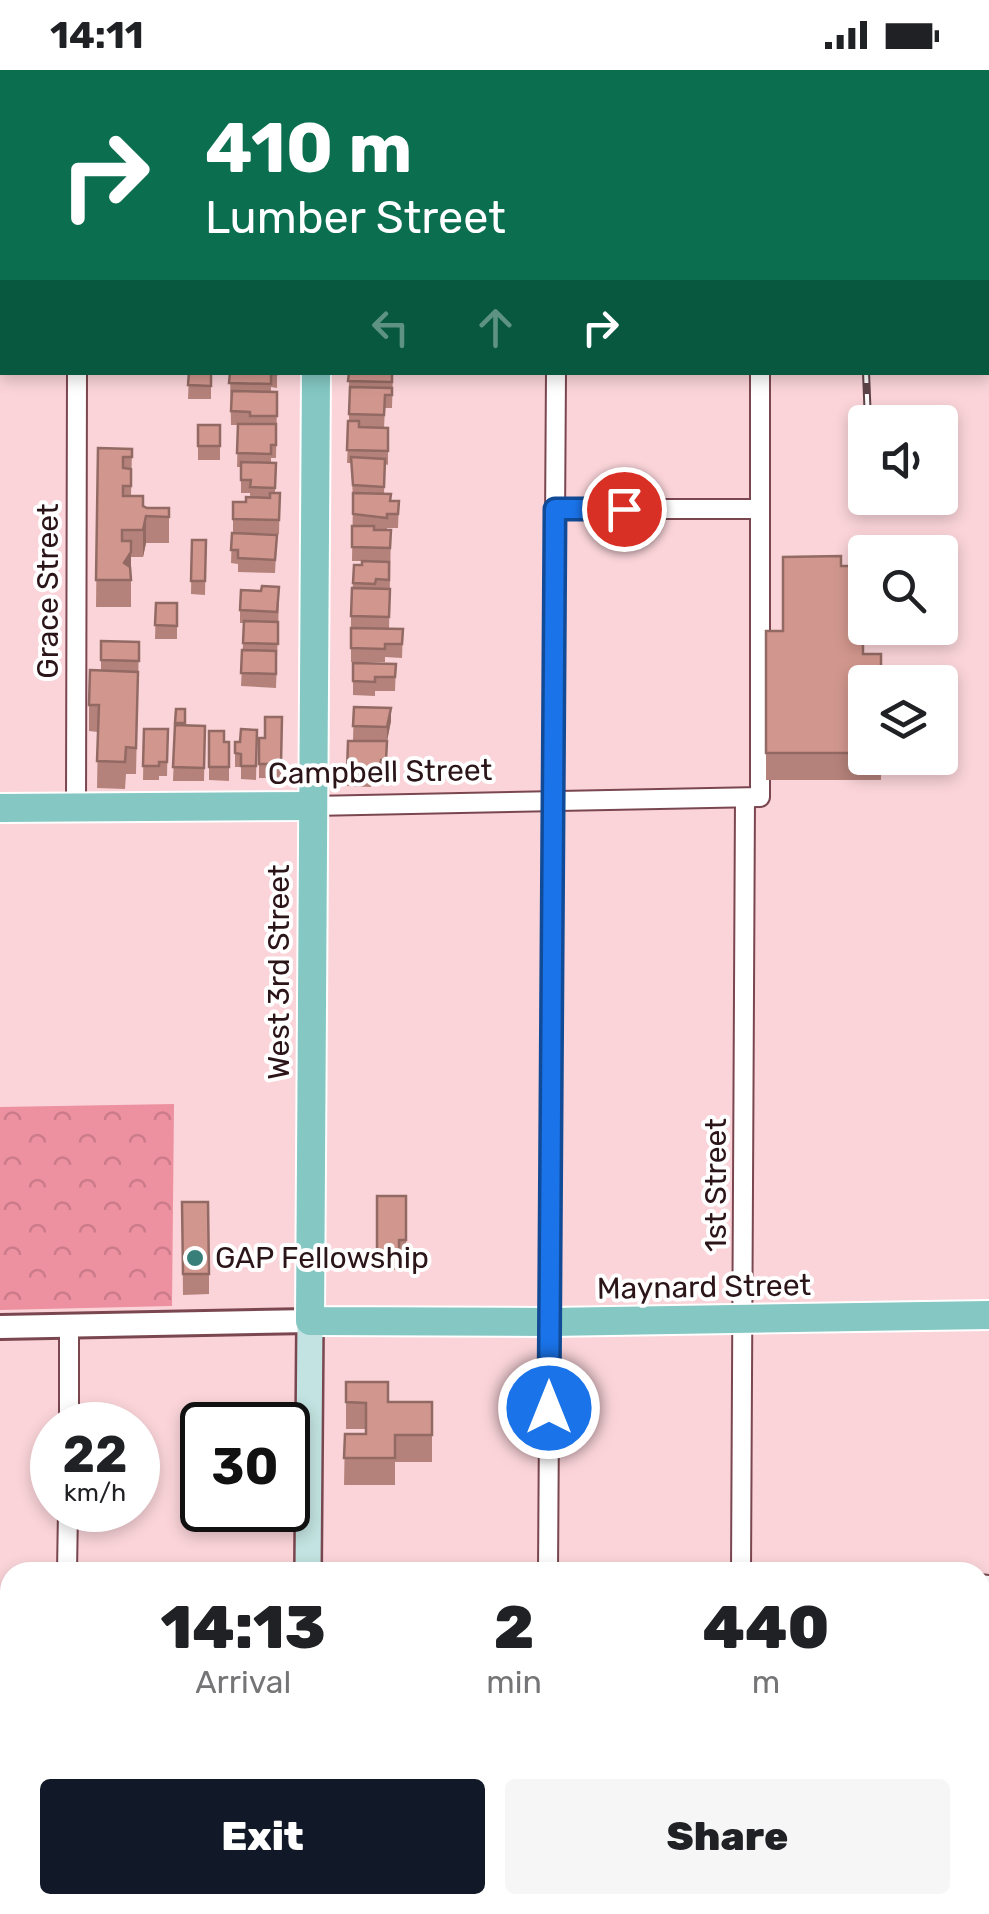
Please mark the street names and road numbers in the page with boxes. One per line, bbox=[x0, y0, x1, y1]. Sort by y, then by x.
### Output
street label: Grace Street bbox=[30, 503, 66, 679]
street label: Campbell Street bbox=[267, 752, 493, 792]
street label: West 3rd Street bbox=[261, 864, 297, 1080]
street label: 1st Street bbox=[698, 1118, 734, 1252]
street label: Maynard Street bbox=[597, 1267, 812, 1307]

